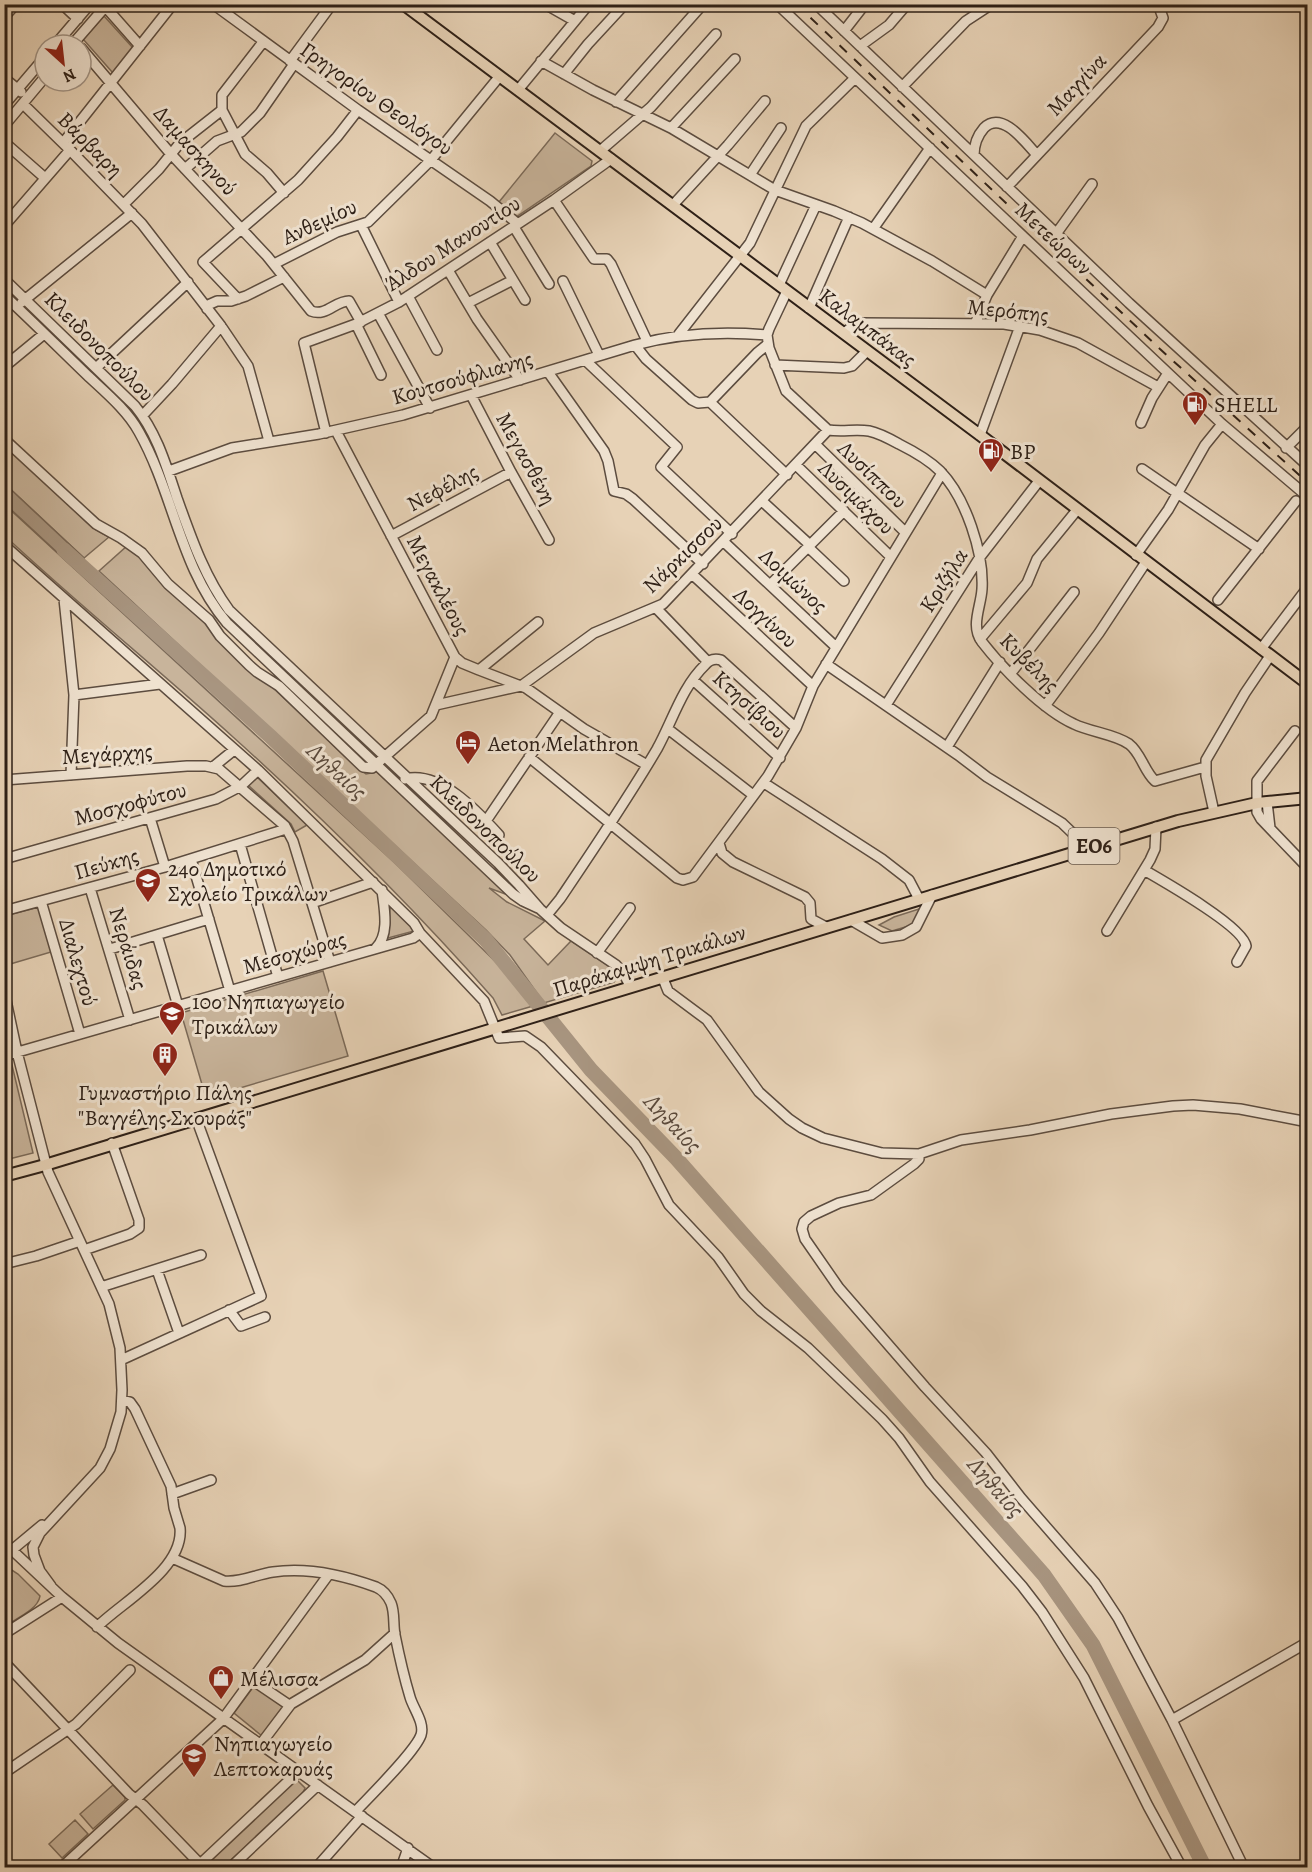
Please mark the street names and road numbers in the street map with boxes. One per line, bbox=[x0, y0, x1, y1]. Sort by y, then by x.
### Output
street label: Γρηγορίου Θεολόγου bbox=[294, 35, 459, 163]
street label: Μαγγίνα bbox=[1040, 47, 1114, 123]
street label: Δαμασκηνού bbox=[147, 99, 244, 202]
street label: Βάρβαρη bbox=[51, 105, 130, 184]
street label: Άλδου Μανουτίου bbox=[379, 189, 526, 299]
street label: Ανθεμίου bbox=[276, 192, 362, 253]
street label: Μετεώρων bbox=[1008, 195, 1098, 282]
street label: Καλαμπάκας bbox=[812, 281, 922, 374]
street label: Κλειδονοπούλου bbox=[38, 285, 161, 408]
street label: Μερόπης bbox=[966, 292, 1050, 330]
street label: Κουτσούφλιανης bbox=[388, 344, 536, 412]
street label: Μεγασθένη bbox=[488, 407, 564, 510]
street label: Λυσίππου bbox=[830, 433, 914, 515]
street label: Λυσιμάχου bbox=[811, 453, 901, 542]
street label: Νεφέλης bbox=[402, 457, 483, 519]
street label: Νάρκισσου bbox=[636, 509, 729, 600]
street label: Μεγακλέους bbox=[399, 530, 477, 641]
street label: Λοιμώνος bbox=[752, 541, 834, 620]
street label: Κριζήλα bbox=[912, 543, 975, 618]
street label: Λογγίνου bbox=[726, 580, 804, 655]
street label: Κυβέλης bbox=[993, 626, 1066, 699]
street label: Κτησίβιου bbox=[706, 663, 793, 746]
street label: Μεγάρχης bbox=[61, 736, 154, 772]
street label: Κλειδονοπούλου bbox=[423, 768, 548, 890]
street label: Μοσχοφύτου bbox=[71, 775, 190, 833]
road number: ΕΟ6 bbox=[1068, 828, 1120, 864]
street label: Πεύκης bbox=[71, 840, 142, 887]
street label: Νεράιδας bbox=[101, 903, 155, 993]
street label: Διαλεχτού bbox=[51, 915, 105, 1010]
street label: Παράκαμψη Τρικάλων bbox=[549, 917, 750, 1005]
street label: Μεσοχώρας bbox=[239, 924, 349, 982]

